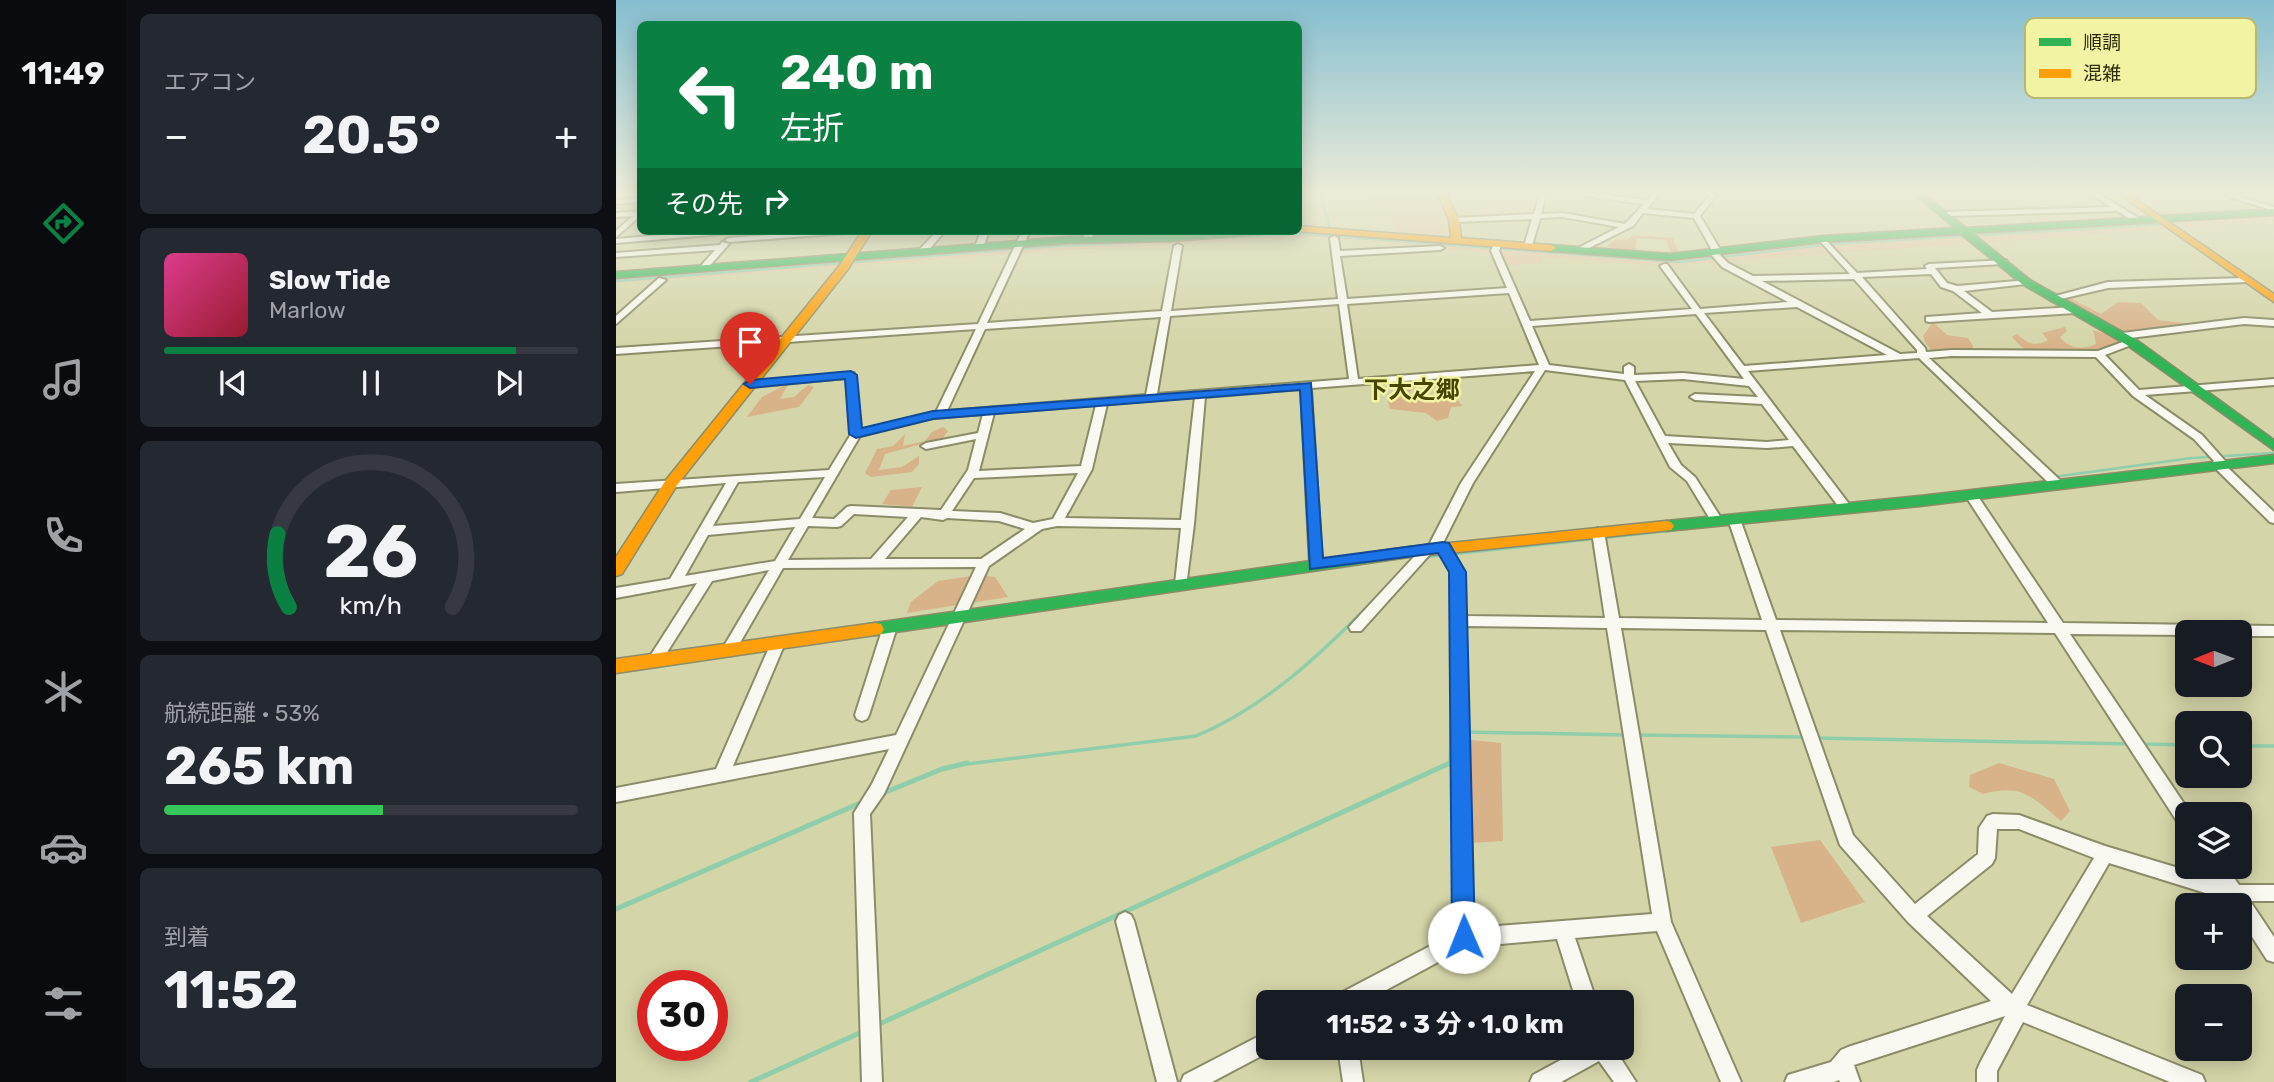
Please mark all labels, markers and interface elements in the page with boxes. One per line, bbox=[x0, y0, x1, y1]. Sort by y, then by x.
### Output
legend bbox=[2025, 18, 2256, 98]
text: 順調 bbox=[2083, 31, 2121, 54]
text: 240 m bbox=[780, 43, 934, 101]
icon: left bbox=[665, 49, 756, 140]
text: 11:49 bbox=[21, 54, 105, 92]
text: 混雑 bbox=[2083, 62, 2121, 85]
text: エアコン bbox=[164, 68, 256, 96]
text: 20.5° bbox=[302, 104, 441, 166]
text: 左折 bbox=[780, 109, 844, 147]
text: − bbox=[164, 113, 189, 159]
text: + bbox=[554, 113, 578, 159]
icon: right bbox=[757, 182, 795, 220]
text: その先 bbox=[665, 189, 743, 220]
icon: directions bbox=[39, 199, 88, 248]
text: Slow Tide bbox=[269, 265, 391, 296]
text: Marlow bbox=[269, 296, 346, 324]
pin bbox=[720, 312, 780, 384]
icon: arrive bbox=[731, 323, 769, 361]
icon: music bbox=[39, 355, 88, 404]
icon: previous bbox=[214, 364, 252, 402]
icon: pause bbox=[352, 364, 390, 402]
icon: next bbox=[490, 364, 528, 402]
district label: 下大之郷 bbox=[1364, 376, 1460, 404]
text: 26 bbox=[324, 509, 418, 595]
icon: phone bbox=[39, 511, 88, 560]
text: km/h bbox=[340, 591, 402, 620]
north arrow bbox=[2175, 620, 2252, 696]
map controls bbox=[2175, 620, 2252, 1061]
icon: climate bbox=[39, 667, 88, 716]
text: 航続距離 · 53% bbox=[164, 699, 320, 727]
button: search bbox=[2175, 711, 2252, 788]
text: 265 km bbox=[164, 735, 354, 797]
button: layers bbox=[2175, 802, 2252, 879]
icon: car bbox=[39, 823, 88, 872]
button: + bbox=[2175, 893, 2252, 970]
position arrow bbox=[1427, 900, 1501, 974]
text: 到着 bbox=[164, 923, 210, 951]
text: 11:52 bbox=[164, 959, 298, 1021]
speed limit sign: 30 bbox=[637, 970, 728, 1061]
icon: filters bbox=[39, 979, 88, 1028]
button: − bbox=[2175, 984, 2252, 1061]
text: 11:52 · 3 分 · 1.0 km bbox=[1326, 1009, 1564, 1040]

